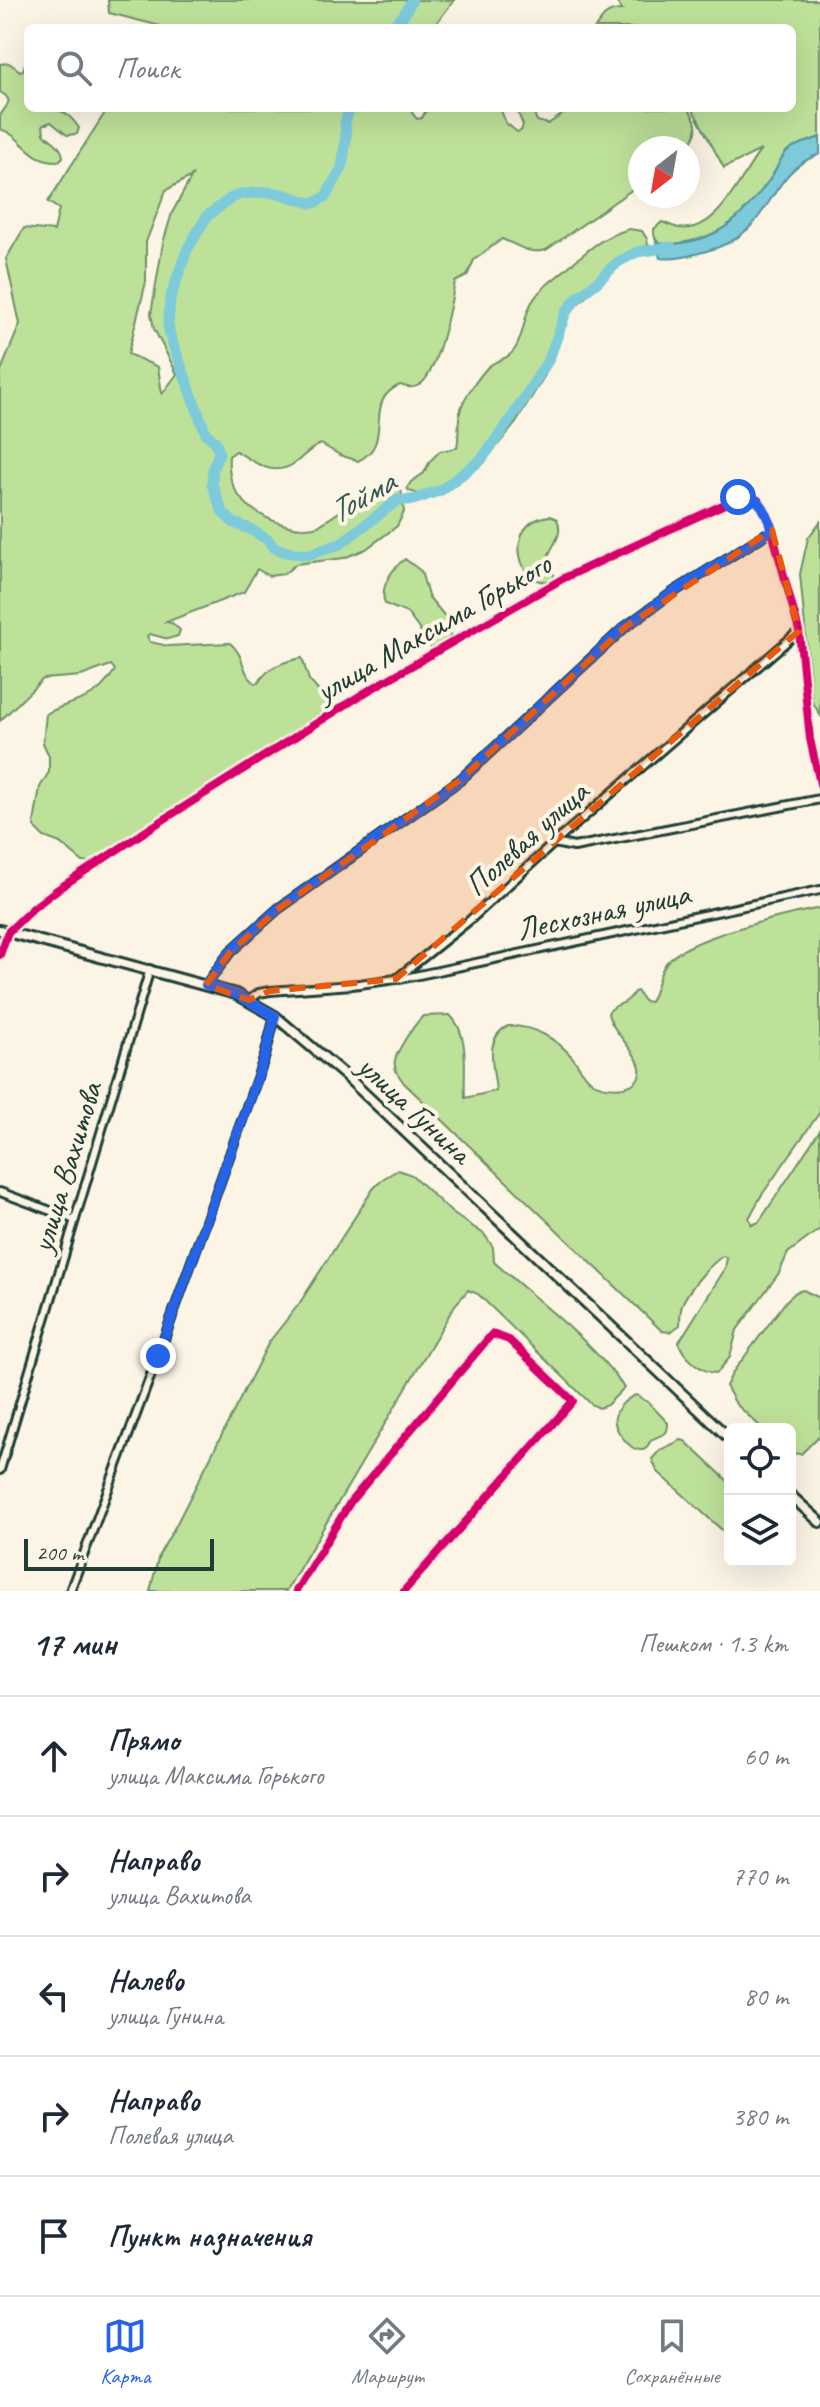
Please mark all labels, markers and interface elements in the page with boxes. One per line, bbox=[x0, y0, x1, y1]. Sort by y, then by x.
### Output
search box bbox=[24, 24, 796, 112]
icon: search bbox=[52, 46, 96, 90]
text: Поиск bbox=[116, 49, 179, 87]
north arrow bbox=[628, 136, 700, 208]
water label: Тойма bbox=[320, 459, 405, 533]
route start bbox=[720, 479, 756, 515]
street label: улица Максима Горького bbox=[306, 543, 560, 712]
street label: Полевая улица bbox=[456, 771, 598, 905]
street label: Лесхозная улица bbox=[513, 873, 695, 950]
street label: улица Гунина bbox=[347, 1045, 482, 1175]
street label: улица Вахитова bbox=[21, 1075, 112, 1259]
route end bbox=[140, 1338, 176, 1374]
map controls bbox=[724, 1423, 796, 1567]
button: locate bbox=[724, 1423, 796, 1495]
button: layers bbox=[724, 1495, 796, 1567]
scale bar bbox=[24, 1535, 214, 1571]
text: 200 m bbox=[36, 1539, 83, 1567]
text: 17 мин bbox=[32, 1622, 116, 1665]
text: Пешком · 1.3 km bbox=[639, 1627, 788, 1660]
text: Прямо bbox=[108, 1721, 179, 1759]
icon: ahead bbox=[32, 1734, 76, 1778]
text: 60 m bbox=[744, 1740, 788, 1773]
text: улица Максима Горького bbox=[108, 1759, 323, 1792]
text: Направо bbox=[108, 1841, 200, 1879]
icon: right bbox=[32, 1854, 76, 1898]
text: 770 m bbox=[732, 1860, 788, 1893]
text: улица Вахитова bbox=[108, 1879, 251, 1912]
text: Налево bbox=[108, 1961, 184, 1999]
icon: left bbox=[32, 1974, 76, 2018]
text: 80 m bbox=[744, 1980, 788, 2013]
text: улица Гунина bbox=[108, 1999, 223, 2032]
text: Направо bbox=[108, 2081, 200, 2119]
icon: right bbox=[32, 2094, 76, 2138]
text: 380 m bbox=[732, 2100, 788, 2133]
text: Полевая улица bbox=[108, 2119, 233, 2152]
icon: arrive bbox=[32, 2214, 76, 2258]
text: Пункт назначения bbox=[108, 2217, 311, 2255]
tab: Карта bbox=[100, 2314, 151, 2390]
tab: Маршрут bbox=[351, 2314, 424, 2390]
tab: Сохранённые bbox=[624, 2314, 720, 2390]

